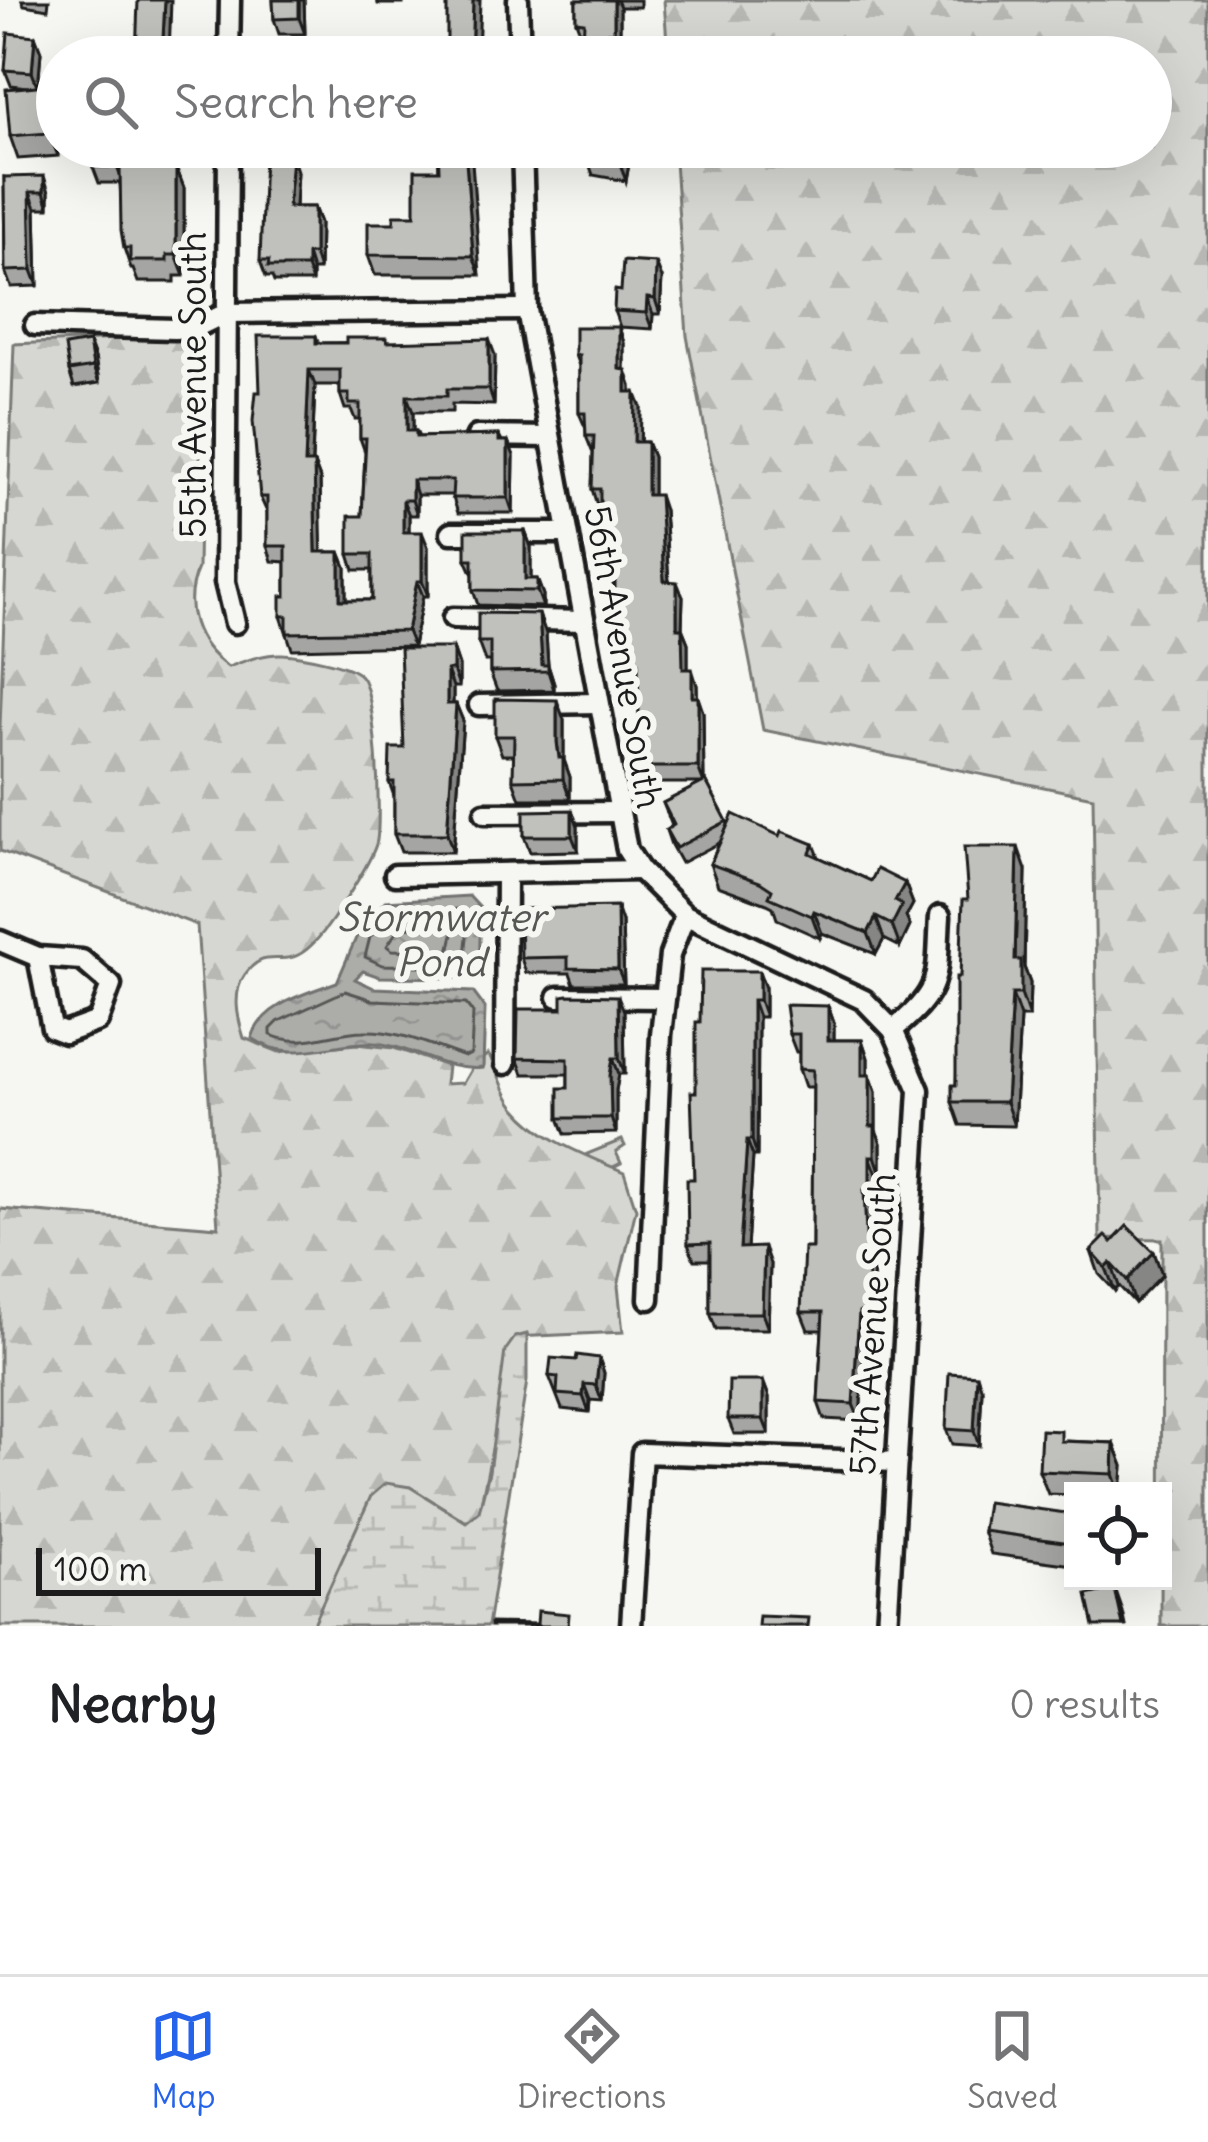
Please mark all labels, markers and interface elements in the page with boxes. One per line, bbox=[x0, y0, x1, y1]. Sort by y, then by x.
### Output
search box bbox=[36, 36, 1172, 168]
icon: search bbox=[78, 69, 144, 135]
text: Search here bbox=[174, 74, 418, 130]
street label: 55th Avenue South bbox=[171, 232, 216, 538]
street label: 56th Avenue South bbox=[575, 502, 672, 812]
water label: Stormwater Pond bbox=[337, 893, 549, 987]
street label: 57th Avenue South bbox=[839, 1171, 906, 1477]
map controls bbox=[1064, 1482, 1172, 1590]
button: locate bbox=[1064, 1482, 1172, 1590]
scale bar bbox=[36, 1542, 321, 1595]
text: 100 m bbox=[54, 1548, 147, 1590]
text: Nearby bbox=[48, 1672, 217, 1736]
text: 0 results bbox=[1009, 1680, 1160, 1729]
tab: Map bbox=[150, 2003, 216, 2117]
tab: Directions bbox=[517, 2003, 666, 2117]
tab: Saved bbox=[967, 2003, 1058, 2117]

